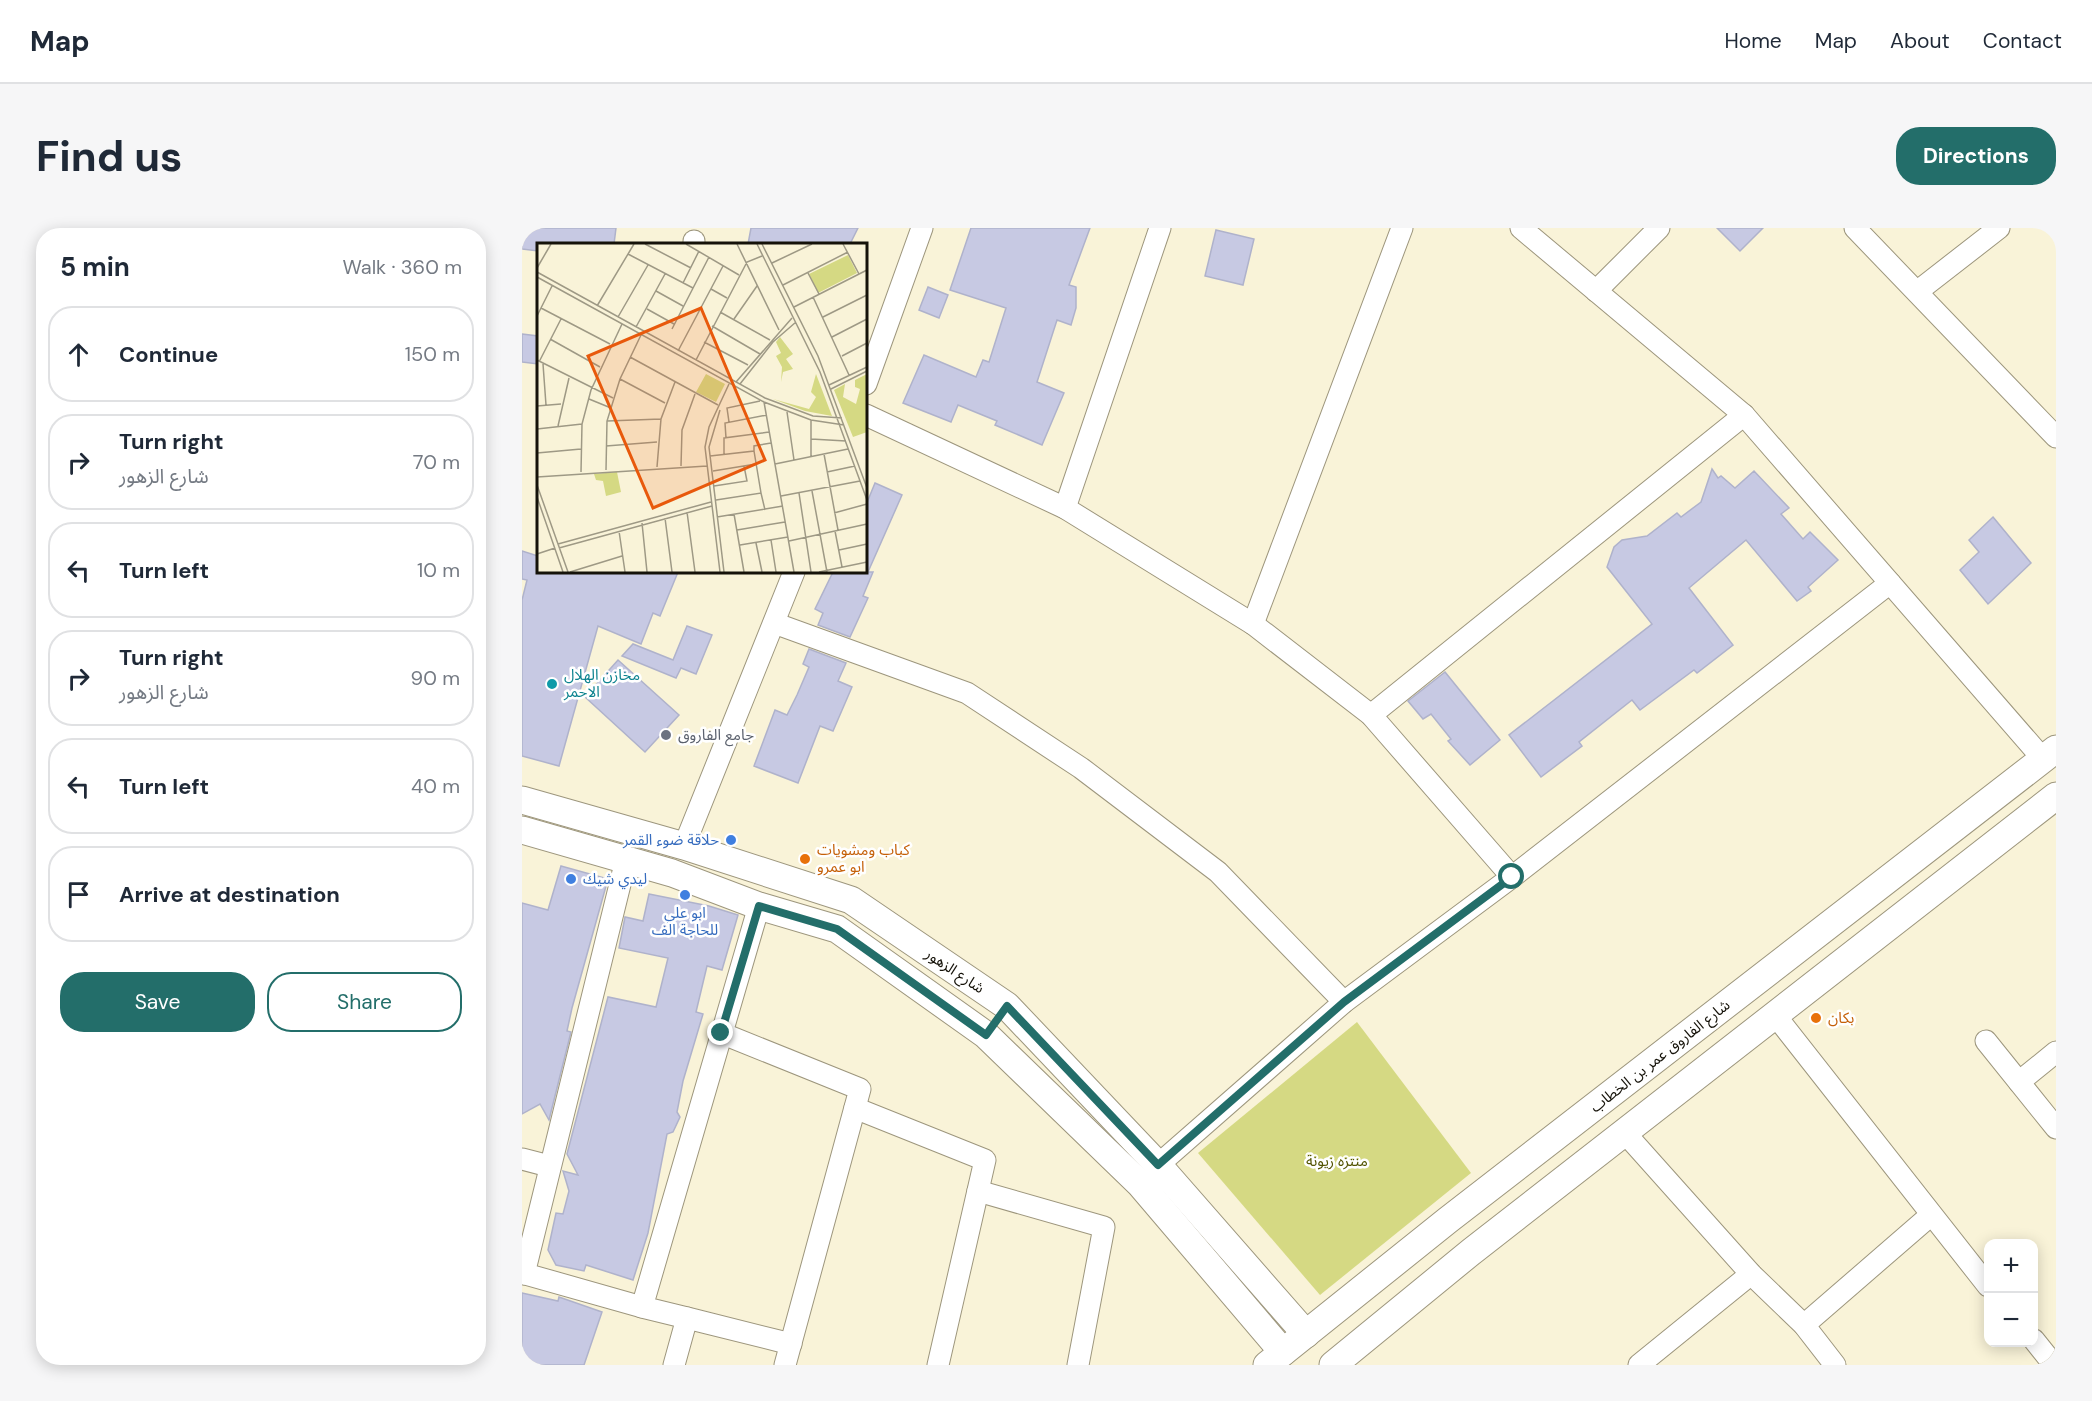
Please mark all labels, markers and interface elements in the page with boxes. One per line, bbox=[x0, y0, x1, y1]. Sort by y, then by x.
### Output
text: Map bbox=[30, 23, 90, 60]
text: Home bbox=[1724, 27, 1782, 55]
text: Map bbox=[1815, 27, 1857, 55]
text: About bbox=[1890, 27, 1950, 55]
text: Contact bbox=[1983, 27, 2062, 55]
button: Directions bbox=[1896, 127, 2056, 185]
text: Find us bbox=[36, 129, 182, 184]
inset map bbox=[537, 243, 867, 573]
text: 5 min bbox=[60, 250, 130, 284]
text: Walk · 360 m bbox=[342, 254, 462, 280]
icon: ahead bbox=[62, 338, 95, 371]
text: Continue bbox=[119, 340, 218, 369]
text: 150 m bbox=[405, 341, 460, 367]
text: Turn right bbox=[119, 427, 224, 456]
icon: right bbox=[62, 446, 95, 479]
text: 70 m bbox=[413, 449, 460, 475]
text: شارع الزهور bbox=[119, 463, 209, 489]
icon: left bbox=[62, 554, 95, 587]
text: Turn left bbox=[119, 556, 209, 585]
text: 10 m bbox=[417, 557, 460, 583]
text: Turn right bbox=[119, 643, 224, 672]
icon: right bbox=[62, 662, 95, 695]
text: 90 m bbox=[411, 665, 460, 691]
place label: مخازن الهلال الاحمر bbox=[563, 665, 640, 702]
marker: مخازن الهلال الاحمر bbox=[545, 677, 559, 691]
text: شارع الزهور bbox=[119, 679, 209, 705]
place label: جامع الفاروق bbox=[678, 725, 754, 747]
marker: جامع الفاروق bbox=[659, 728, 673, 742]
icon: left bbox=[62, 770, 95, 803]
text: Turn left bbox=[119, 772, 209, 801]
text: 40 m bbox=[411, 773, 460, 799]
place label: حلاقة ضوء القمر bbox=[622, 830, 719, 850]
marker: حلاقة ضوء القمر bbox=[724, 833, 738, 847]
place label: كباب ومشويات ابو عمرو bbox=[817, 840, 911, 877]
marker: كباب ومشويات ابو عمرو bbox=[798, 852, 812, 866]
route start bbox=[1498, 863, 1524, 889]
place label: ليدي شيك bbox=[583, 869, 647, 890]
marker: ليدي شيك bbox=[564, 872, 578, 886]
icon: arrive bbox=[62, 878, 95, 911]
text: Arrive at destination bbox=[119, 880, 340, 909]
marker: ابو علي للحاجة الف bbox=[678, 888, 692, 902]
place label: ابو علي للحاجة الف bbox=[652, 903, 718, 940]
street label: شارع الزهور bbox=[920, 943, 989, 1000]
button: Save bbox=[60, 972, 255, 1032]
button: Share bbox=[267, 972, 462, 1032]
street label: شارع الفاروق عمر بن الخطاب bbox=[1586, 995, 1735, 1119]
place label: بكان bbox=[1828, 1008, 1854, 1028]
marker: بكان bbox=[1809, 1011, 1823, 1025]
route end bbox=[707, 1019, 733, 1045]
park label: منتزه زيونة bbox=[1306, 1151, 1368, 1171]
map controls bbox=[1984, 1239, 2038, 1347]
button: + bbox=[1984, 1239, 2038, 1293]
button: − bbox=[1984, 1293, 2038, 1347]

